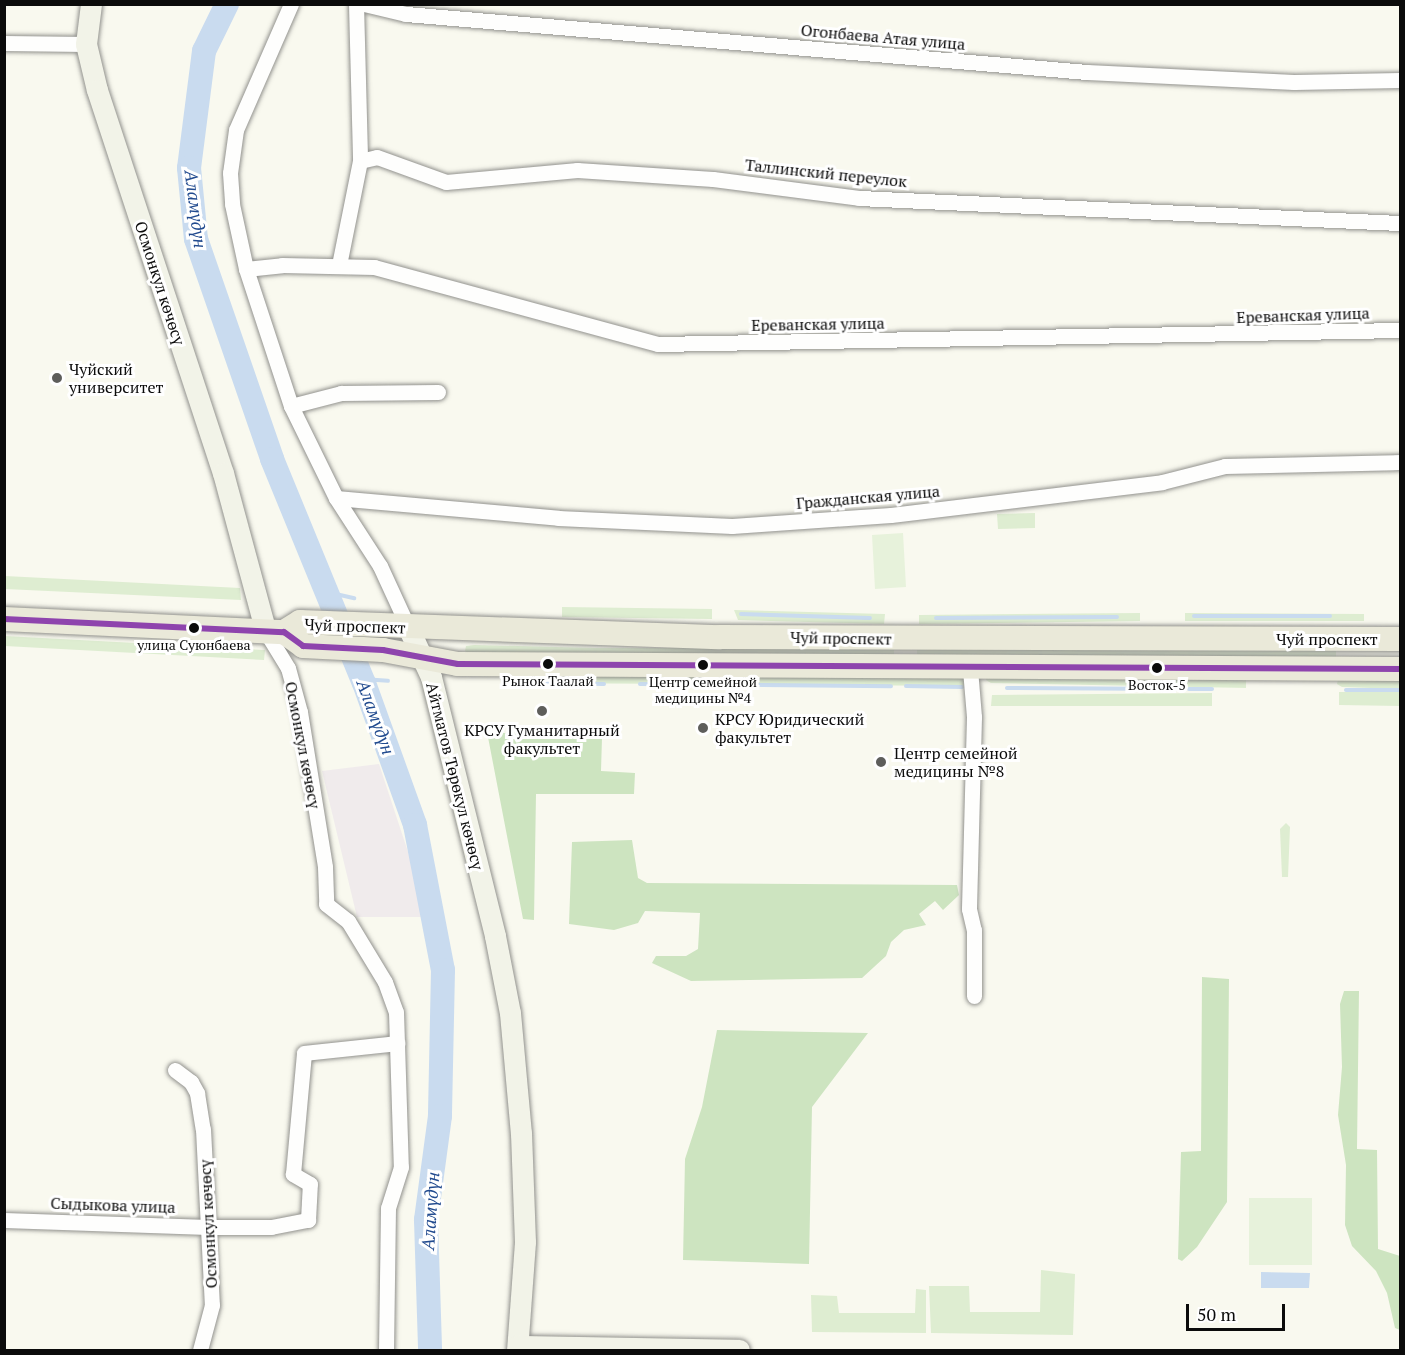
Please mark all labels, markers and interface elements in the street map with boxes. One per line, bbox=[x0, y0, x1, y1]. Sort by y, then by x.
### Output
street label: Огонбаева Атая улица bbox=[800, 20, 966, 54]
street label: Таллинский переулок bbox=[744, 155, 908, 191]
water label: Аламүдүн bbox=[180, 169, 212, 249]
street label: Осмонкул көчөсү bbox=[131, 219, 189, 347]
street label: Ереванская улица bbox=[1236, 303, 1370, 327]
street label: Ереванская улица bbox=[751, 313, 885, 335]
place label: Чуйский университет bbox=[69, 359, 163, 397]
marker: Чуйский университет bbox=[50, 371, 64, 385]
street label: Гражданская улица bbox=[795, 481, 941, 513]
street label: Чуй проспект bbox=[304, 615, 406, 637]
marker: улица Суюнбаева bbox=[188, 622, 200, 634]
street label: Чуй проспект bbox=[790, 628, 892, 648]
street label: Чуй проспект bbox=[1276, 629, 1378, 649]
place label: улица Суюнбаева bbox=[137, 637, 251, 653]
marker: Рынок Таалай bbox=[542, 658, 554, 670]
marker: Центр семейной медицины №4 bbox=[697, 659, 709, 671]
marker: Восток-5 bbox=[1151, 662, 1163, 674]
place label: Рынок Таалай bbox=[502, 673, 594, 689]
place label: Центр семейной медицины №4 bbox=[649, 674, 757, 706]
water label: Аламүдүн bbox=[352, 676, 400, 758]
place label: Восток-5 bbox=[1128, 677, 1186, 693]
street label: Осмонкул көчөсү bbox=[281, 680, 325, 810]
street label: Айтматов Төрөкул көчөсү bbox=[422, 680, 488, 872]
marker: КРСУ Гуманитарный факультет bbox=[535, 704, 549, 718]
place label: КРСУ Юридический факультет bbox=[715, 709, 865, 747]
place label: КРСУ Гуманитарный факультет bbox=[464, 720, 620, 758]
marker: КРСУ Юридический факультет bbox=[696, 721, 710, 735]
place label: Центр семейной медицины №8 bbox=[894, 743, 1018, 781]
marker: Центр семейной медицины №8 bbox=[872, 753, 890, 771]
street label: Осмонкул көчөсү bbox=[195, 1159, 221, 1289]
water label: Аламүдүн bbox=[416, 1171, 444, 1251]
street label: Сыдыкова улица bbox=[50, 1193, 176, 1217]
scale bar bbox=[1189, 1292, 1288, 1330]
text: 50 m bbox=[1197, 1302, 1236, 1326]

